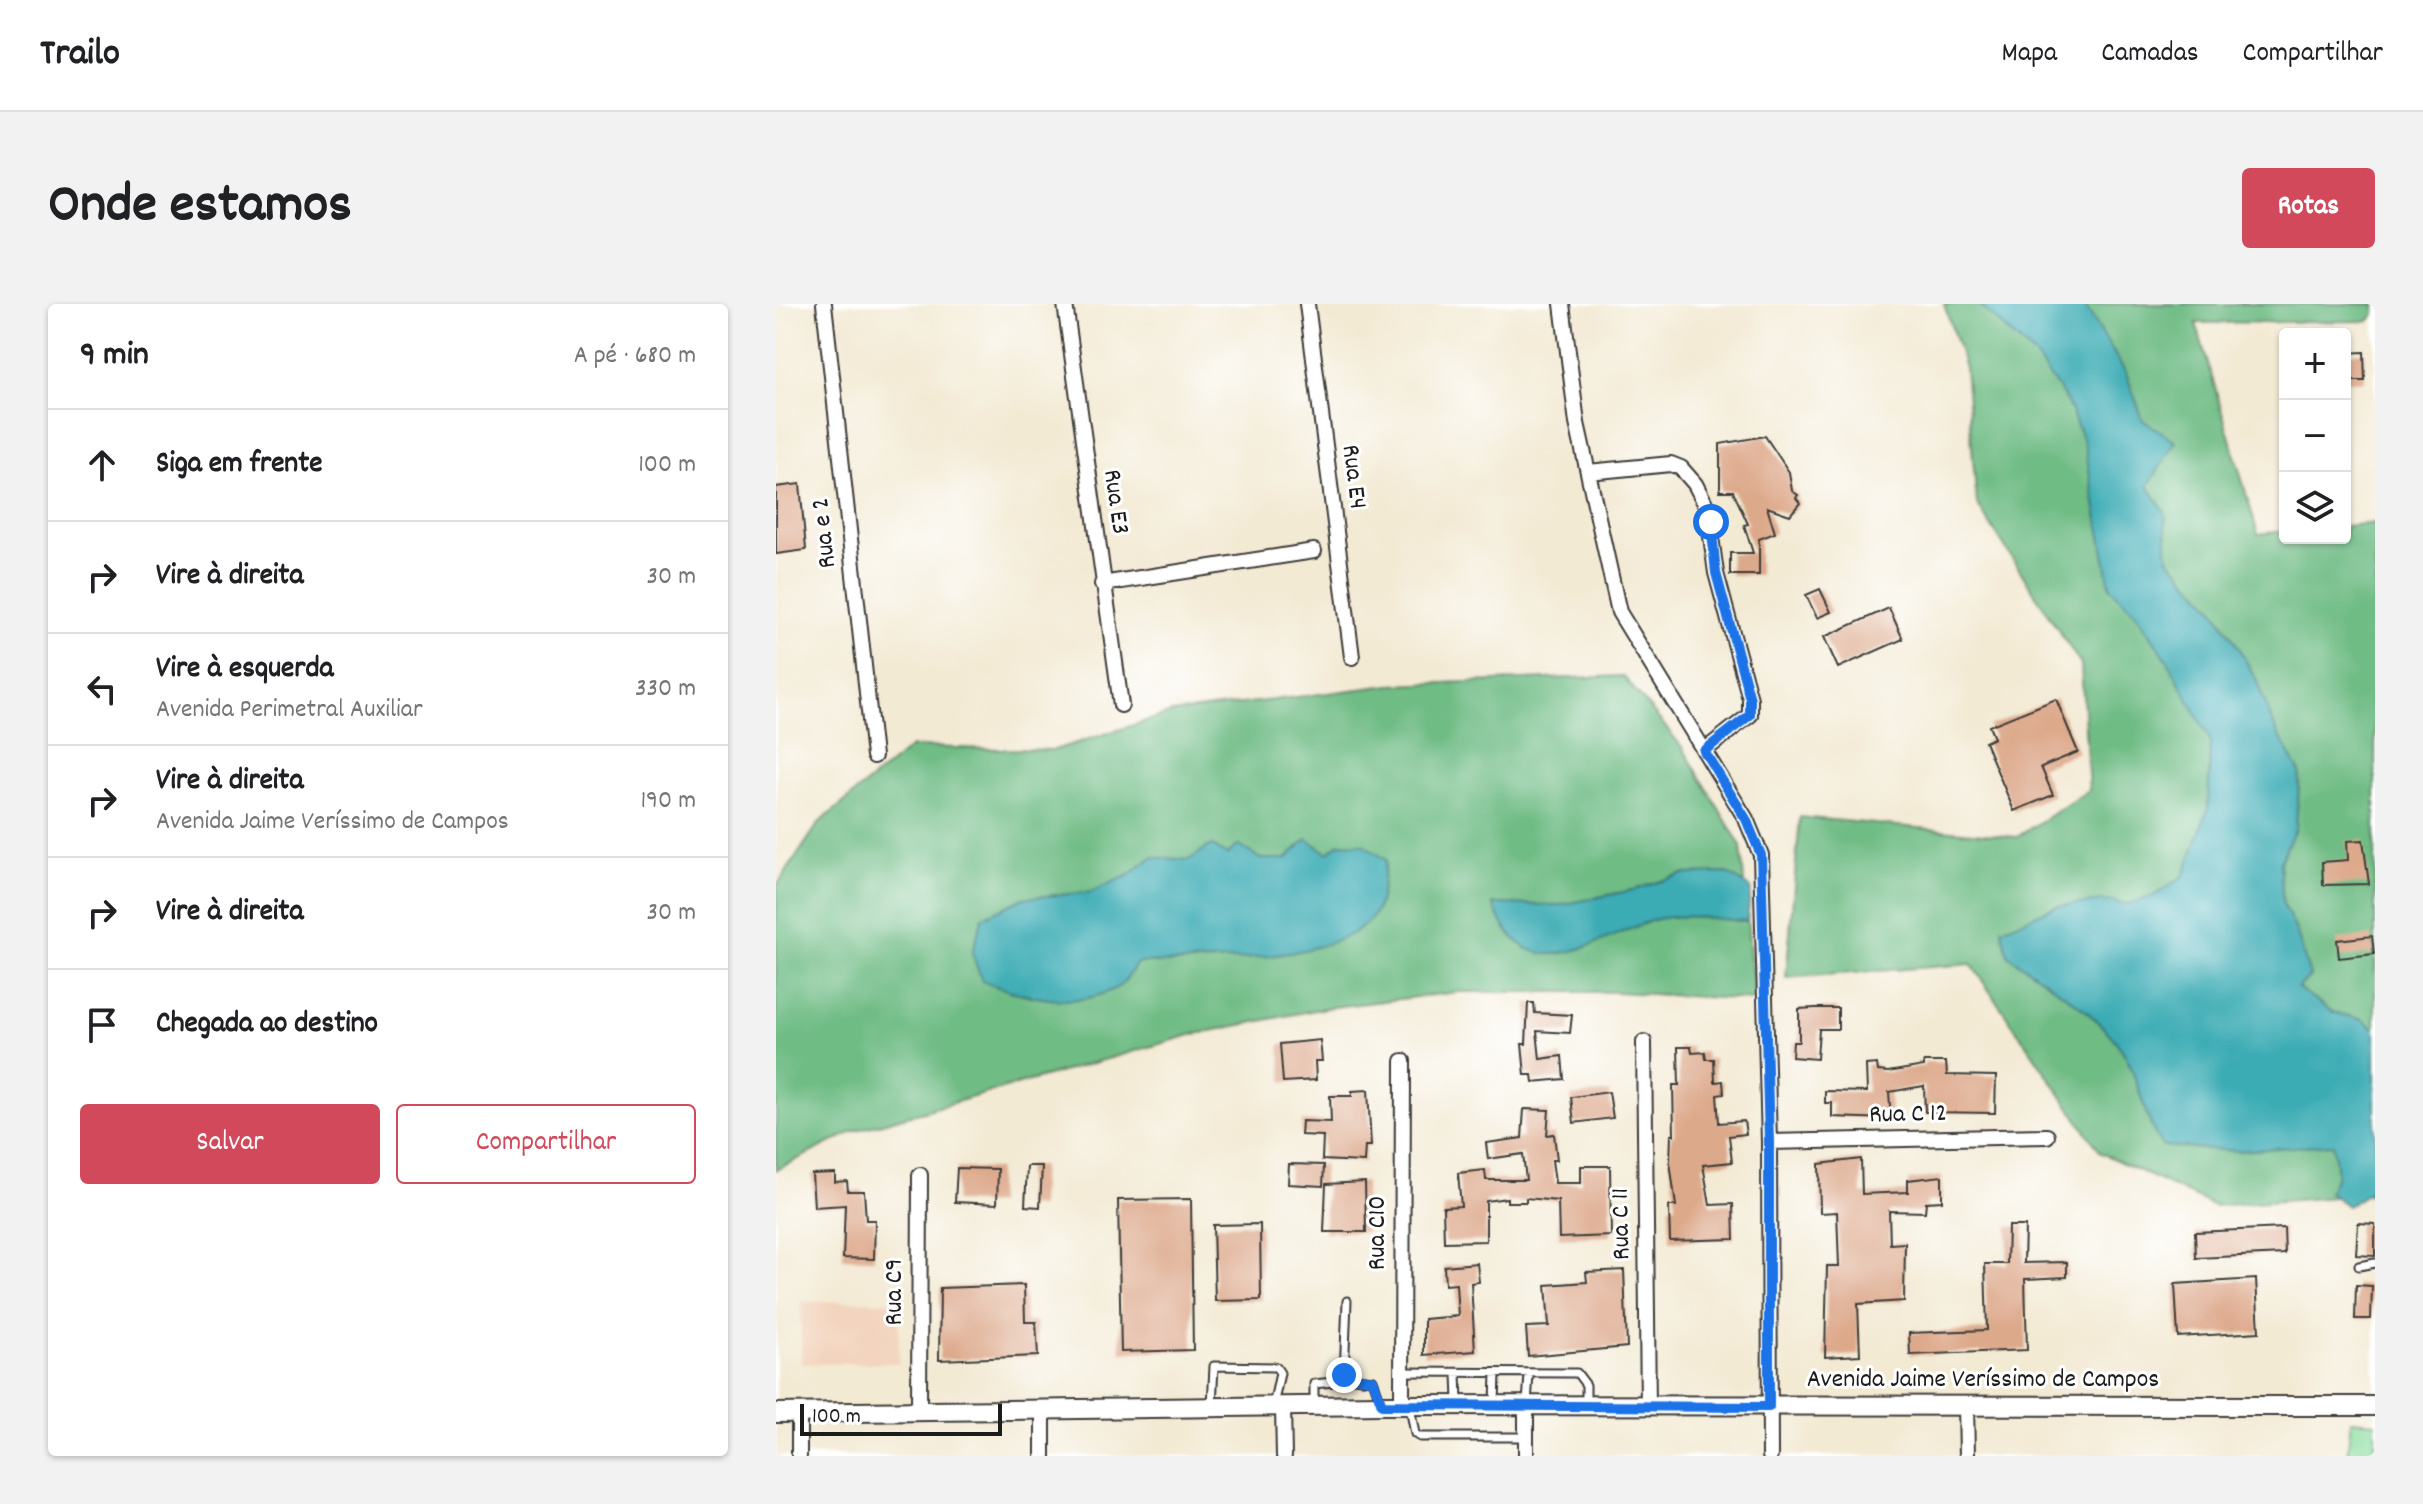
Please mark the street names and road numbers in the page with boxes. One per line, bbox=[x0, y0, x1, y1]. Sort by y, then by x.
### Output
street label: Rua E4 bbox=[1331, 443, 1375, 511]
street label: Rua E3 bbox=[1092, 467, 1138, 537]
street label: Rua e 2 bbox=[803, 496, 847, 570]
street label: Rua C 12 bbox=[1869, 1096, 1947, 1134]
street label: Rua C 11 bbox=[1603, 1188, 1641, 1260]
street label: Rua C10 bbox=[1360, 1196, 1397, 1270]
street label: Rua C9 bbox=[877, 1259, 914, 1325]
street label: Avenida Jaime Veríssimo de Campos bbox=[1807, 1362, 2159, 1399]

